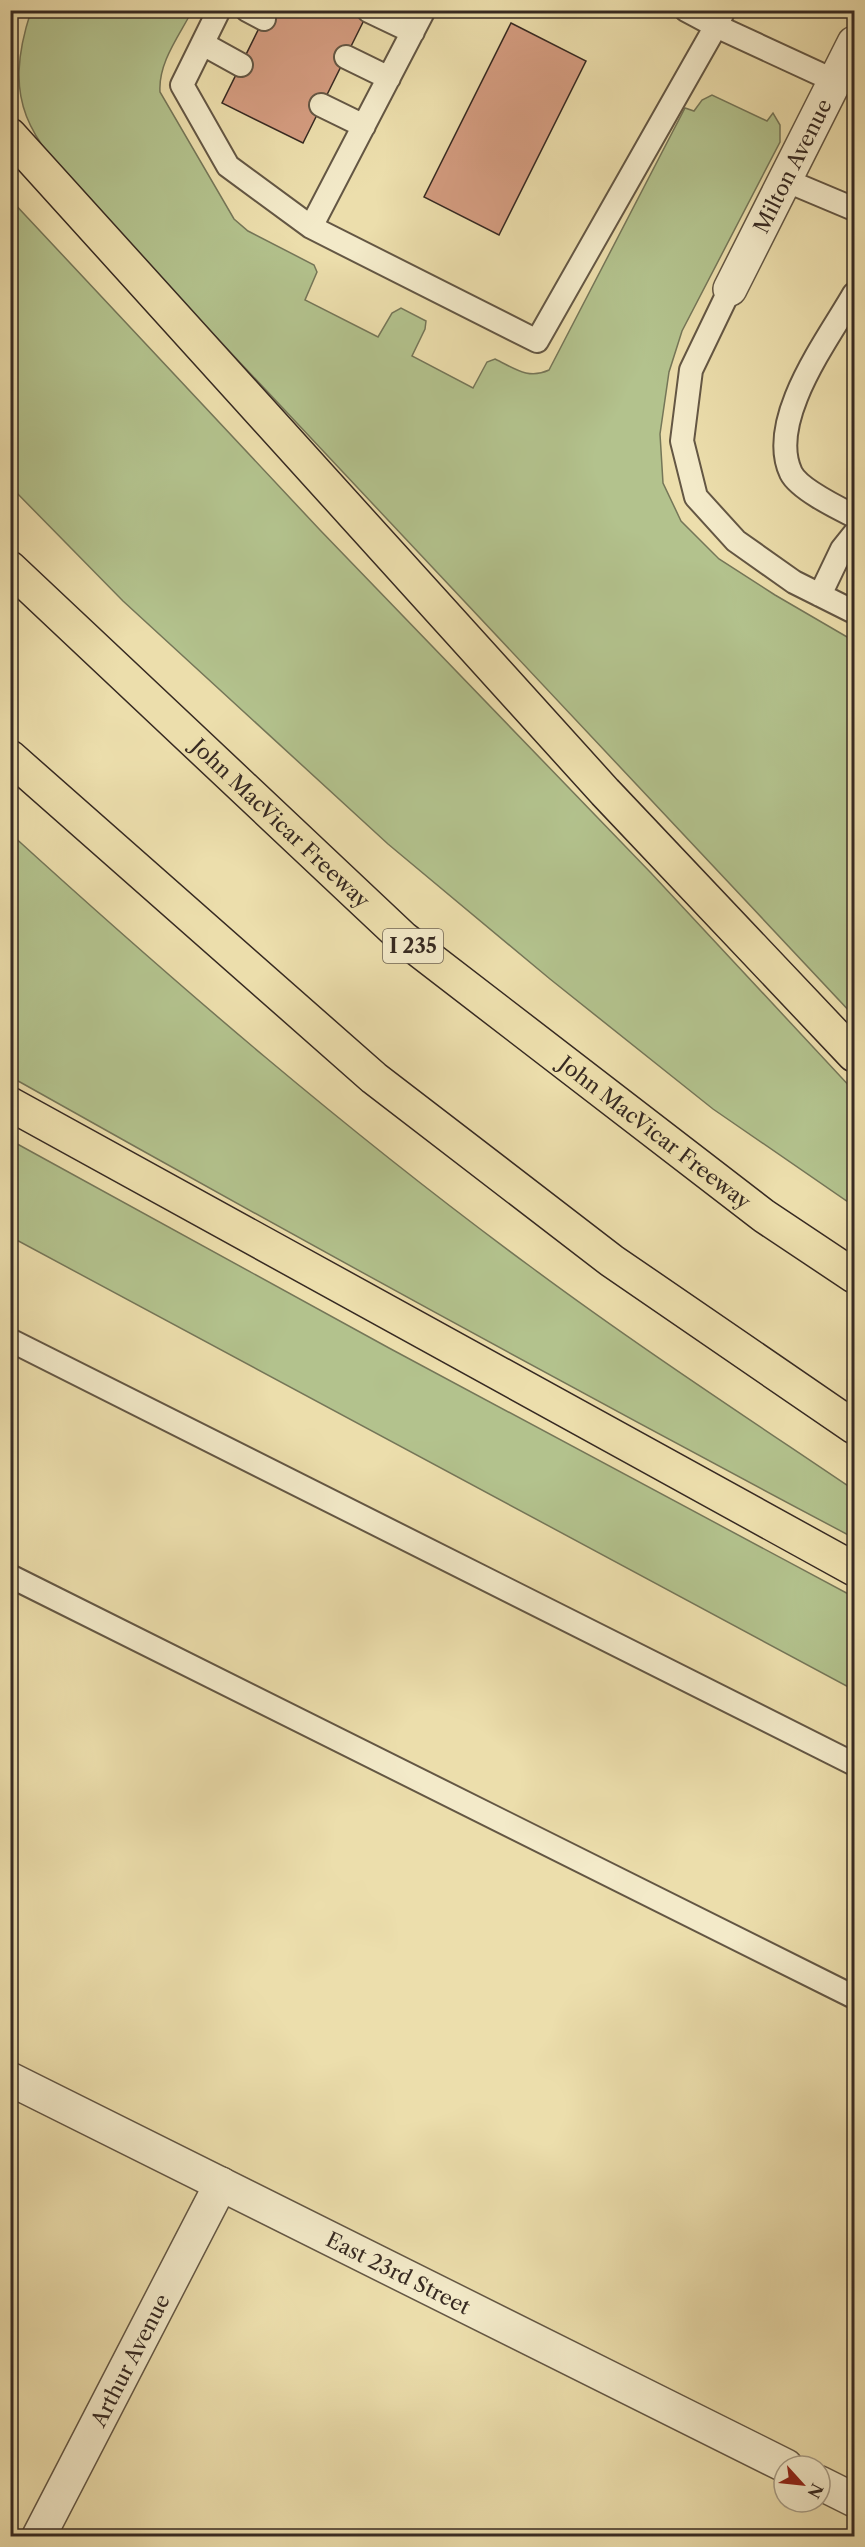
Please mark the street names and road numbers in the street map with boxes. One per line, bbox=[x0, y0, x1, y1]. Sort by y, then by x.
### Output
street label: Milton Avenue bbox=[748, 95, 836, 237]
street label: John MacVicar Freeway bbox=[184, 731, 375, 913]
road number: I 235 bbox=[383, 929, 443, 963]
street label: John MacVicar Freeway bbox=[552, 1049, 756, 1214]
street label: East 23rd Street bbox=[322, 2226, 475, 2319]
street label: Arthur Avenue bbox=[85, 2290, 175, 2432]

